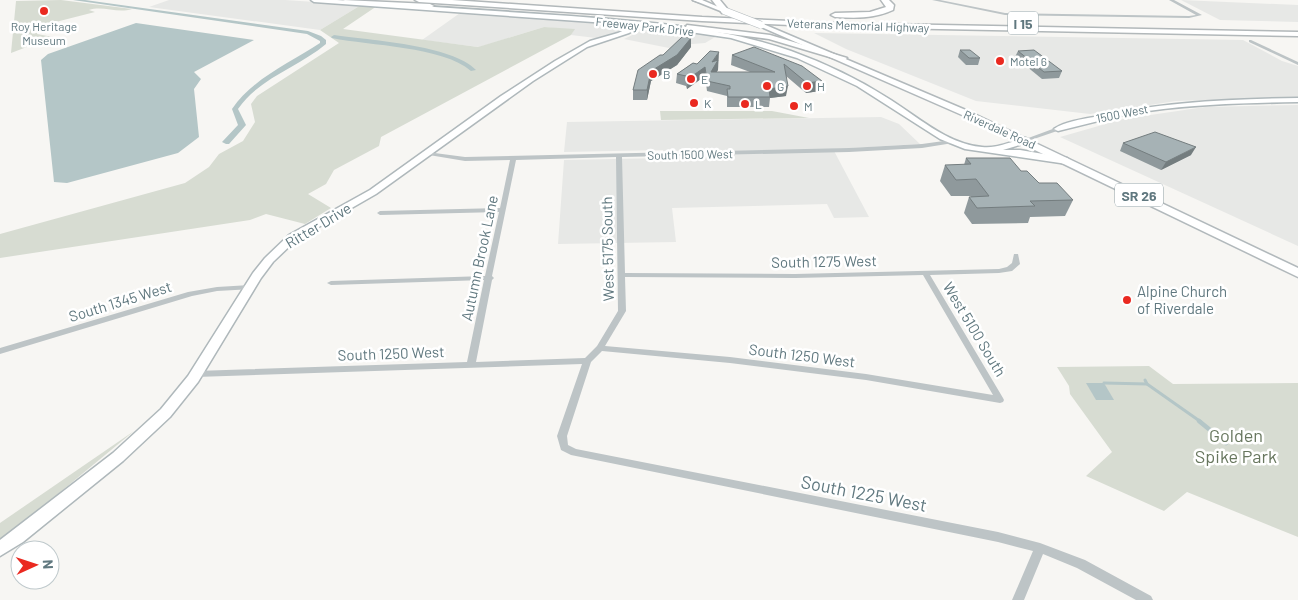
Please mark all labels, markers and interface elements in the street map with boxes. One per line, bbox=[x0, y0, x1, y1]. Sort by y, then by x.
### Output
marker: Roy Heritage Museum bbox=[38, 5, 50, 17]
road number: I 15 bbox=[1008, 12, 1038, 34]
street label: Freeway Park Drive bbox=[595, 14, 695, 38]
street label: Veterans Memorial Highway bbox=[787, 16, 930, 34]
place label: Roy Heritage Museum bbox=[11, 19, 77, 47]
place label: Motel 6 bbox=[1010, 54, 1047, 68]
marker: Motel 6 bbox=[994, 55, 1006, 67]
place label: B bbox=[663, 67, 671, 81]
marker: B bbox=[647, 68, 659, 80]
place label: E bbox=[701, 72, 708, 86]
marker: E bbox=[685, 73, 697, 85]
place label: G bbox=[777, 79, 784, 93]
place label: H bbox=[817, 79, 825, 93]
marker: G bbox=[761, 80, 773, 92]
marker: H bbox=[801, 80, 813, 92]
place label: K bbox=[704, 96, 712, 110]
marker: K bbox=[688, 97, 700, 109]
place label: L bbox=[755, 97, 762, 111]
marker: L bbox=[739, 98, 751, 110]
place label: M bbox=[804, 99, 813, 113]
marker: M bbox=[788, 100, 800, 112]
street label: 1500 West bbox=[1095, 101, 1149, 125]
street label: Riverdale Road bbox=[962, 107, 1038, 151]
street label: South 1500 West bbox=[647, 146, 733, 162]
road number: SR 26 bbox=[1115, 184, 1163, 206]
street label: Autumn Brook Lane bbox=[457, 194, 501, 322]
street label: West 5175 South bbox=[597, 196, 617, 302]
street label: Ritter Drive bbox=[282, 198, 354, 252]
street label: South 1275 West bbox=[771, 251, 877, 271]
street label: South 1345 West bbox=[66, 277, 174, 325]
street label: West 5100 South bbox=[940, 279, 1010, 379]
place label: Alpine Church of Riverdale bbox=[1137, 282, 1227, 317]
marker: Alpine Church of Riverdale bbox=[1121, 294, 1133, 306]
street label: South 1250 West bbox=[748, 340, 856, 370]
street label: South 1250 West bbox=[337, 342, 445, 364]
park label: Golden Spike Park bbox=[1195, 424, 1277, 467]
street label: South 1225 West bbox=[799, 470, 929, 516]
north arrow bbox=[10, 540, 60, 590]
text: N bbox=[40, 559, 57, 569]

